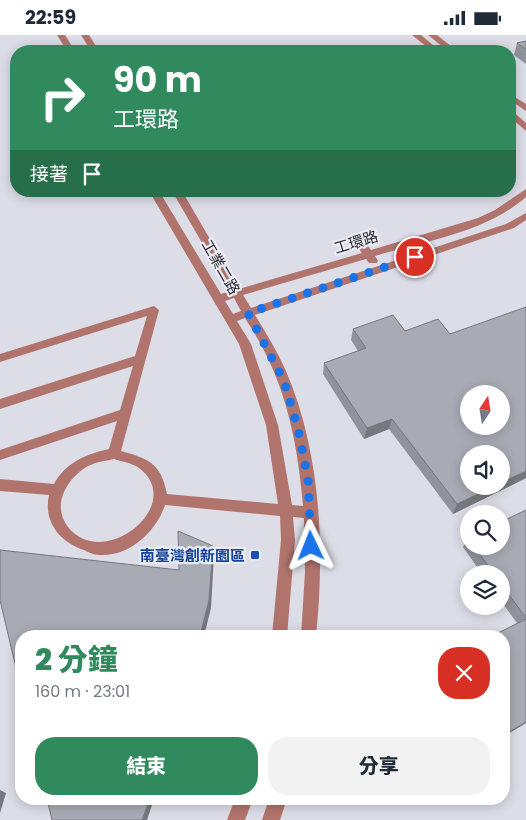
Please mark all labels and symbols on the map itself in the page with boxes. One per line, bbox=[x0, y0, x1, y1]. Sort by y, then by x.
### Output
street label: 工環路 bbox=[331, 225, 381, 259]
street label: 工業二路 bbox=[197, 236, 245, 298]
pin bbox=[394, 236, 436, 278]
north arrow bbox=[460, 385, 510, 435]
position arrow bbox=[284, 519, 336, 571]
place label: 南臺灣創新園區 bbox=[140, 545, 245, 566]
marker: 南臺灣創新園區 bbox=[249, 549, 261, 561]

